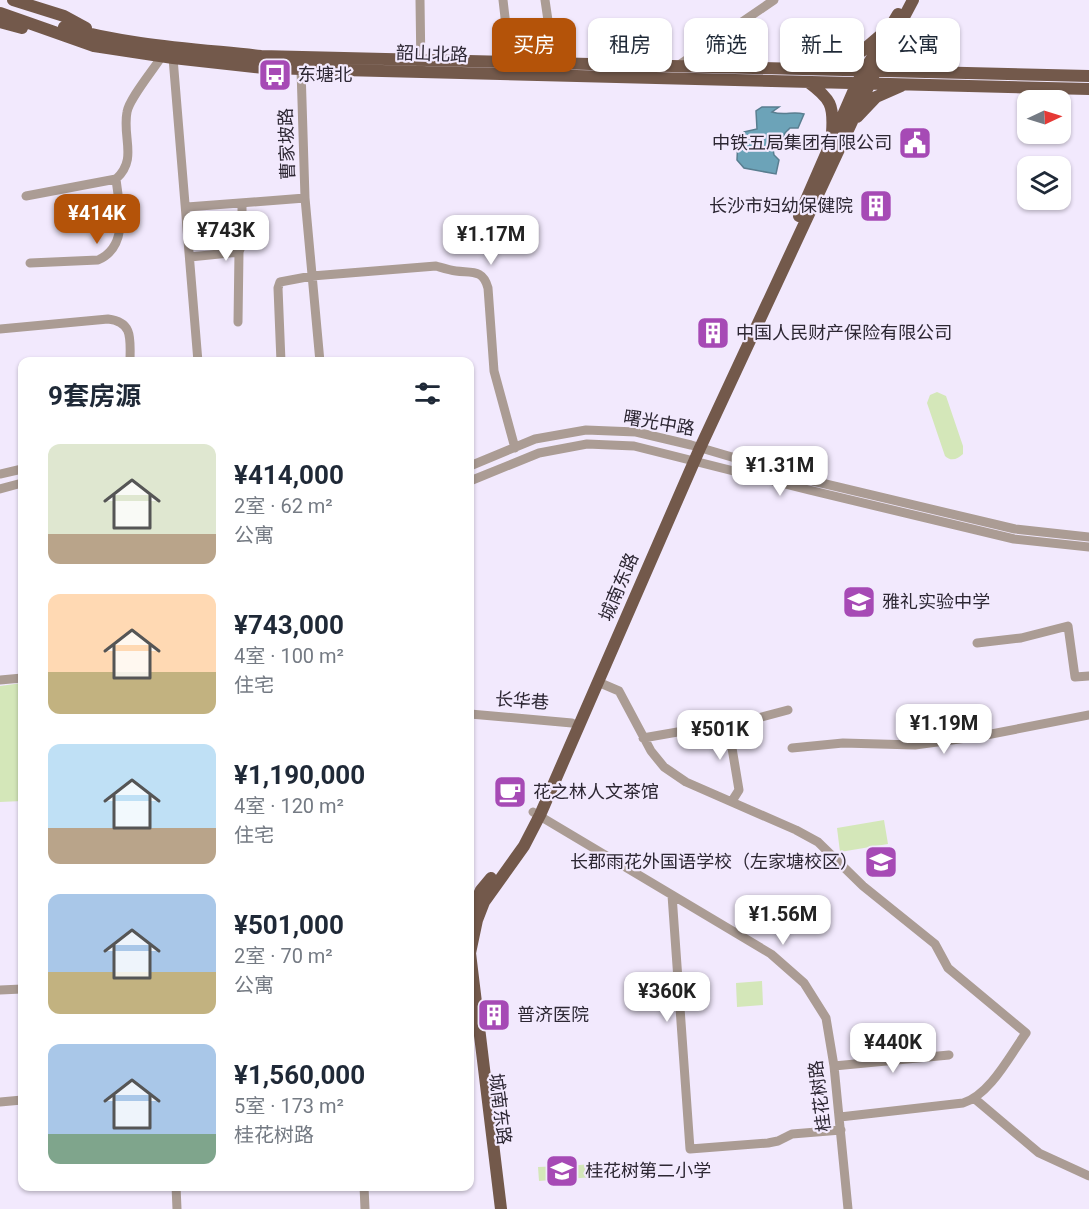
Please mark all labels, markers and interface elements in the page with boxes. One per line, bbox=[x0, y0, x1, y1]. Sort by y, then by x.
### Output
chip: 买房 bbox=[492, 18, 576, 72]
chip: 租房 bbox=[588, 18, 672, 72]
chip: 筛选 bbox=[684, 18, 768, 72]
chip: 新上 bbox=[780, 18, 864, 72]
chip: 公寓 bbox=[876, 18, 960, 72]
street label: 韶山北路 bbox=[396, 42, 468, 65]
bus stop icon: 东塘北 bbox=[257, 57, 293, 93]
place label: 东塘北 bbox=[298, 64, 352, 85]
north arrow bbox=[1017, 90, 1071, 144]
map controls bbox=[1017, 90, 1071, 210]
street label: 曹家坡路 bbox=[275, 108, 298, 180]
public building icon: 中铁五局集团有限公司 bbox=[897, 125, 933, 161]
place label: 中铁五局集团有限公司 bbox=[712, 132, 892, 153]
button: layers bbox=[1017, 156, 1071, 210]
building icon: 长沙市妇幼保健院 bbox=[858, 188, 894, 224]
pin: ¥414K bbox=[55, 194, 139, 245]
place label: 长沙市妇幼保健院 bbox=[709, 195, 853, 216]
text: ¥414K bbox=[68, 201, 126, 225]
pin: ¥743K bbox=[184, 211, 268, 262]
pin: ¥1.17M bbox=[442, 215, 540, 266]
text: ¥743K bbox=[197, 218, 255, 242]
text: ¥1.17M bbox=[457, 222, 525, 246]
building icon: 中国人民财产保险有限公司 bbox=[695, 315, 731, 351]
place label: 中国人民财产保险有限公司 bbox=[736, 322, 952, 343]
icon: filters bbox=[411, 377, 444, 410]
text: 9套房源 bbox=[48, 381, 141, 411]
street label: 曙光中路 bbox=[622, 406, 696, 439]
pin: ¥1.31M bbox=[731, 446, 829, 497]
text: ¥1.31M bbox=[746, 453, 814, 477]
text: ¥414,000 bbox=[234, 460, 344, 490]
icon: home bbox=[96, 468, 168, 540]
text: 2室 · 62 m² bbox=[234, 494, 333, 518]
text: 公寓 bbox=[234, 523, 274, 547]
street label: 城南东路 bbox=[595, 550, 642, 624]
school or university icon: 雅礼实验中学 bbox=[841, 584, 877, 620]
place label: 雅礼实验中学 bbox=[882, 591, 990, 612]
text: ¥743,000 bbox=[234, 610, 344, 640]
icon: home bbox=[96, 618, 168, 690]
text: 4室 · 100 m² bbox=[234, 644, 344, 668]
text: 住宅 bbox=[234, 673, 274, 697]
street label: 长华巷 bbox=[494, 688, 550, 713]
pin: ¥1.19M bbox=[895, 704, 993, 755]
pin: ¥501K bbox=[678, 710, 762, 761]
text: ¥1.19M bbox=[910, 711, 978, 735]
text: ¥501K bbox=[691, 717, 749, 741]
text: ¥1,190,000 bbox=[234, 760, 365, 790]
icon: home bbox=[96, 768, 168, 840]
cafe icon: 花之林人文茶馆 bbox=[492, 774, 528, 810]
place label: 花之林人文茶馆 bbox=[533, 781, 659, 802]
text: 4室 · 120 m² bbox=[234, 794, 344, 818]
text: 住宅 bbox=[234, 823, 274, 847]
school or university icon: 长郡雨花外国语学校（左家塘校区） bbox=[863, 844, 899, 880]
place label: 长郡雨花外国语学校（左家塘校区） bbox=[570, 851, 858, 872]
pin: ¥1.56M bbox=[734, 895, 832, 946]
text: ¥1.56M bbox=[749, 902, 817, 926]
text: ¥501,000 bbox=[234, 910, 344, 940]
icon: home bbox=[96, 918, 168, 990]
text: 2室 · 70 m² bbox=[234, 944, 333, 968]
pin: ¥360K bbox=[625, 972, 709, 1023]
text: 公寓 bbox=[234, 973, 274, 997]
text: ¥360K bbox=[638, 979, 696, 1003]
building icon: 普济医院 bbox=[476, 997, 512, 1033]
place label: 普济医院 bbox=[517, 1004, 589, 1025]
pin: ¥440K bbox=[851, 1023, 935, 1074]
text: ¥440K bbox=[864, 1030, 922, 1054]
street label: 桂花树路 bbox=[805, 1059, 834, 1133]
text: ¥1,560,000 bbox=[234, 1060, 365, 1090]
icon: home bbox=[96, 1068, 168, 1140]
street label: 城南东路 bbox=[486, 1072, 515, 1146]
text: 5室 · 173 m² bbox=[234, 1094, 344, 1118]
text: 桂花树路 bbox=[234, 1123, 314, 1147]
school or university icon: 桂花树第二小学 bbox=[544, 1153, 580, 1189]
place label: 桂花树第二小学 bbox=[585, 1160, 711, 1181]

